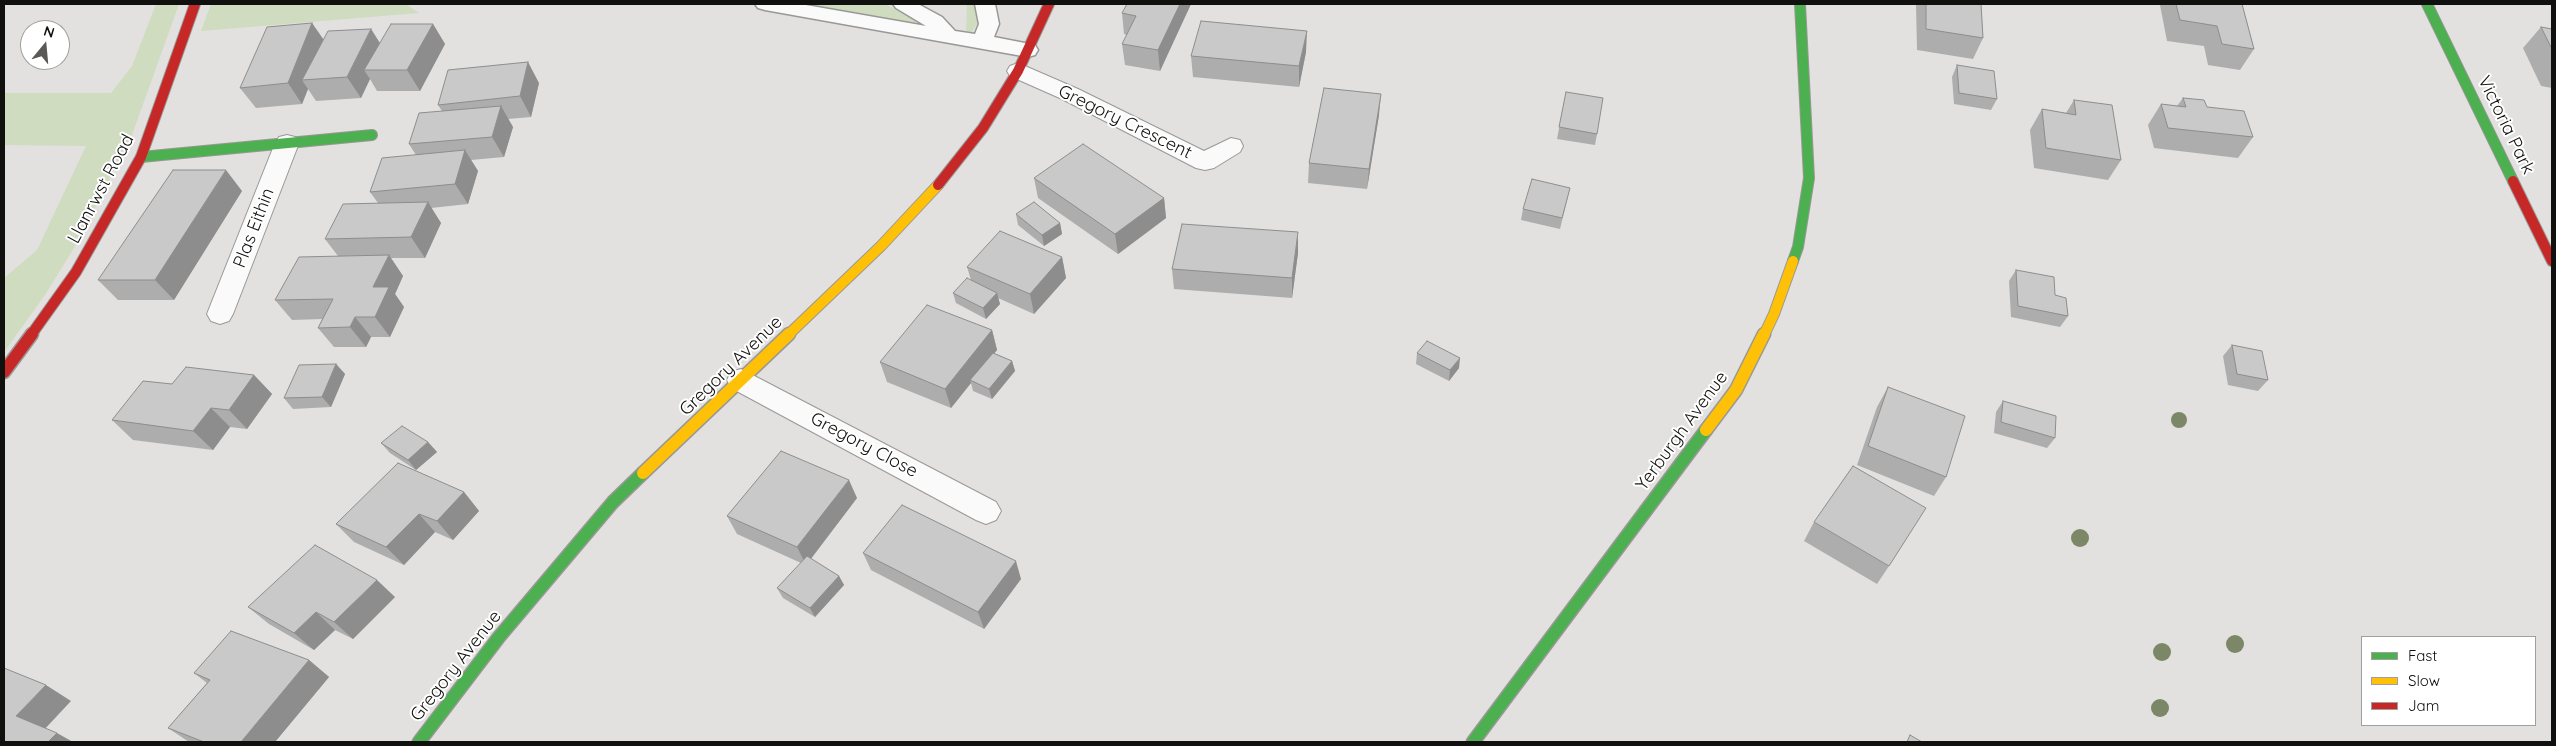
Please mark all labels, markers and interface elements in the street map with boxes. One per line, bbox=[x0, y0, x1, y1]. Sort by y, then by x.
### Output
north arrow bbox=[20, 20, 70, 70]
text: N bbox=[42, 21, 57, 42]
street label: Victoria Park bbox=[2473, 72, 2539, 178]
street label: Gregory Crescent bbox=[1055, 80, 1195, 164]
street label: Llanrwst Road bbox=[63, 131, 139, 247]
street label: Plas Eithin bbox=[229, 185, 279, 271]
street label: Gregory Avenue bbox=[675, 312, 787, 420]
street label: Yerburgh Avenue bbox=[1631, 367, 1733, 495]
street label: Gregory Close bbox=[807, 408, 921, 482]
street label: Gregory Avenue bbox=[406, 606, 506, 726]
legend bbox=[2361, 636, 2536, 726]
text: Fast bbox=[2408, 646, 2437, 665]
text: Slow bbox=[2408, 671, 2440, 690]
text: Jam bbox=[2408, 696, 2439, 715]

